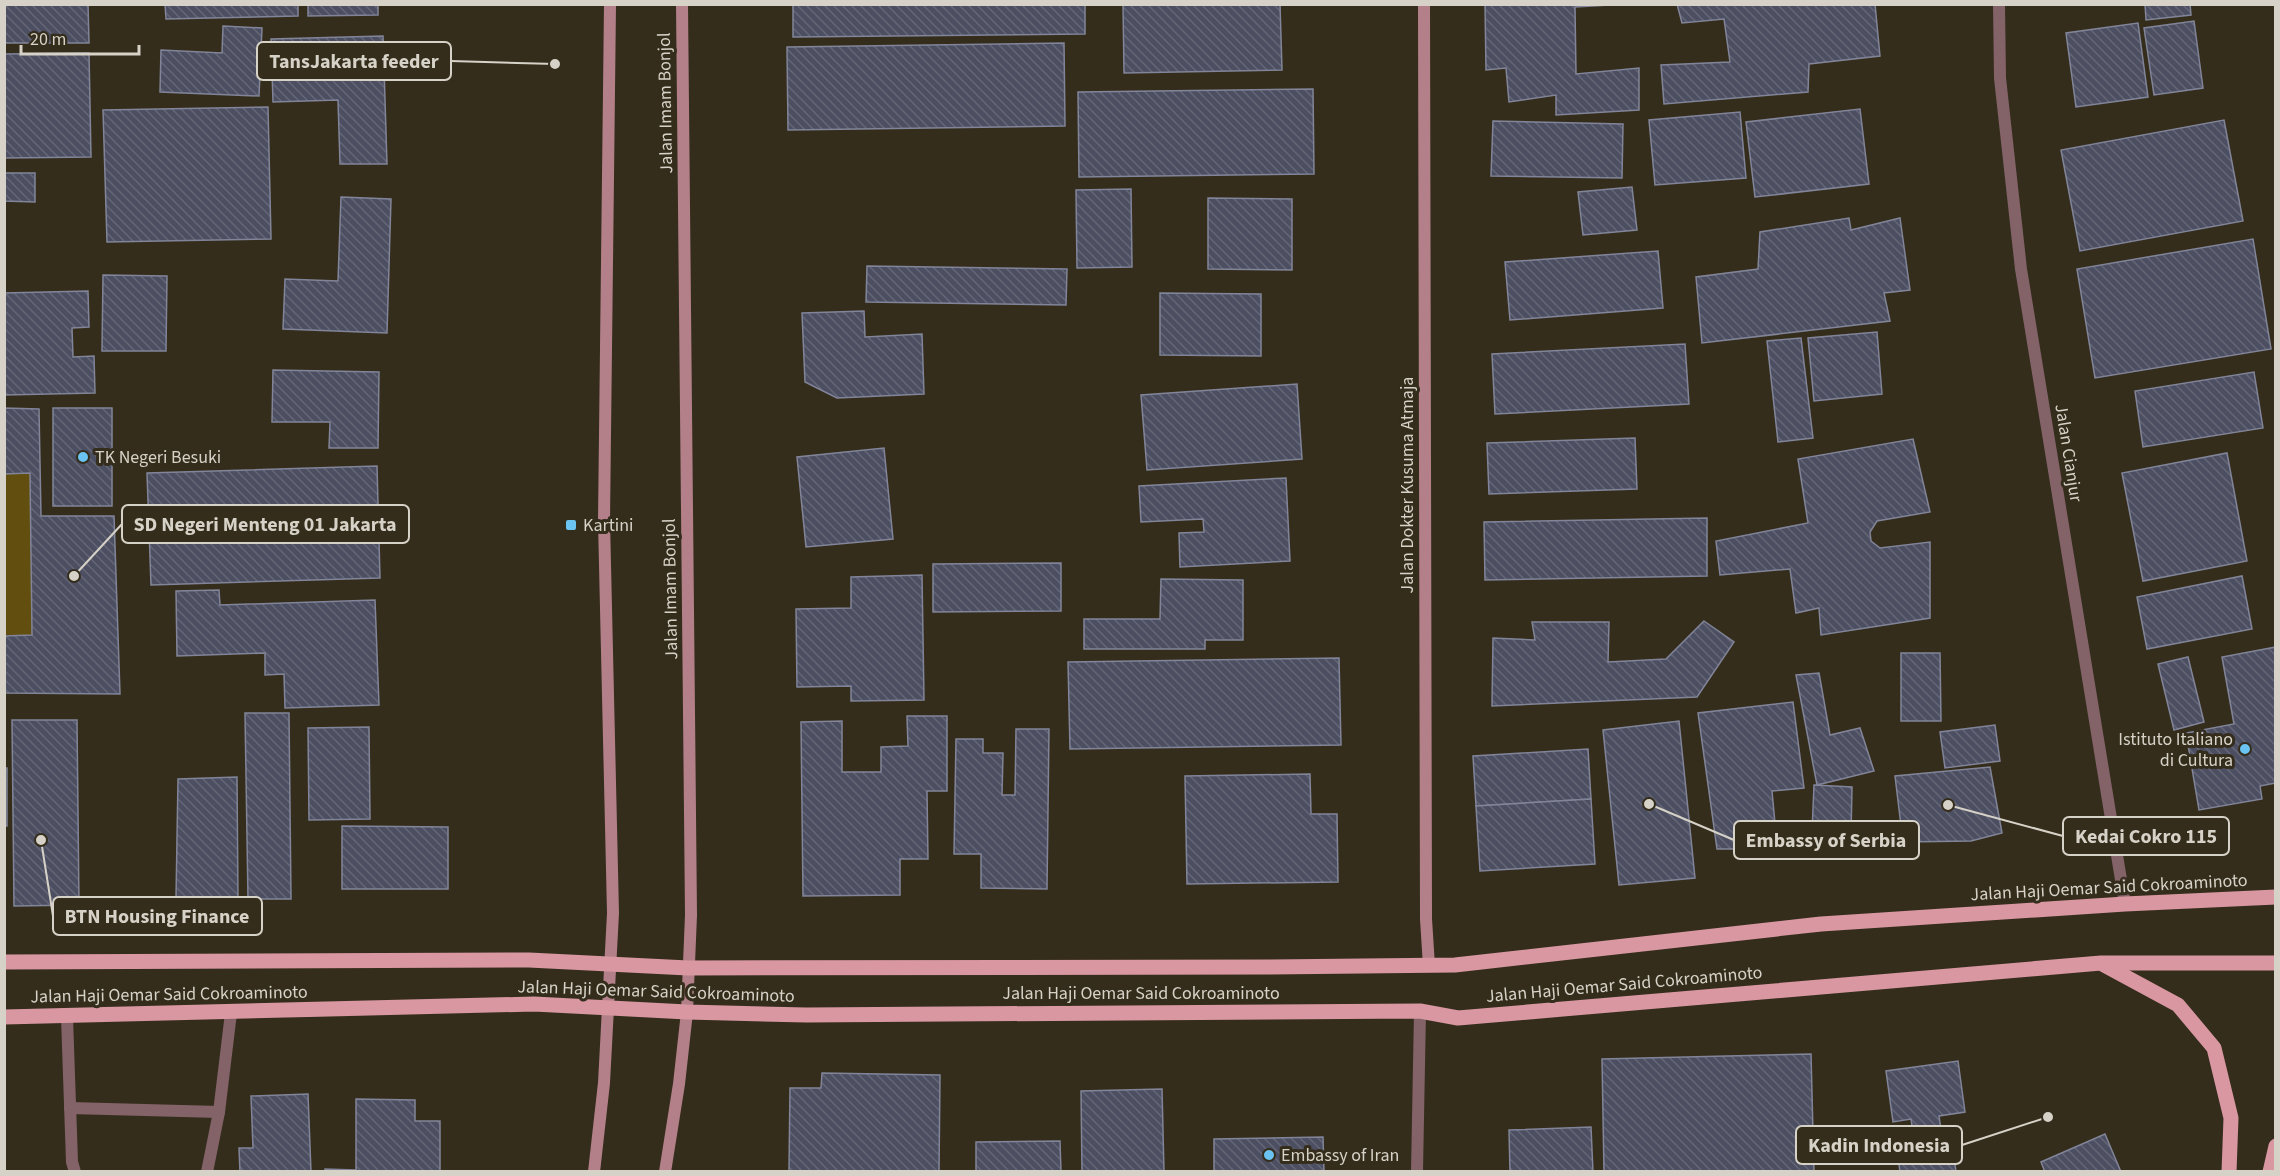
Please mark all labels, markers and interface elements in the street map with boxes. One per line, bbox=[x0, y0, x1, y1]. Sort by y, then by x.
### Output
scale bar bbox=[21, 18, 140, 56]
text: 20 m bbox=[30, 27, 66, 52]
street label: Jalan Imam Bonjol bbox=[652, 32, 679, 174]
callout: TansJakarta feeder bbox=[257, 42, 451, 80]
text: TansJakarta feeder bbox=[269, 48, 439, 76]
street label: Jalan Dokter Kusuma Atmaja bbox=[1395, 377, 1420, 593]
street label: Jalan Cianjur bbox=[2048, 402, 2089, 505]
place label: TK Negeri Besuki bbox=[95, 445, 221, 470]
marker: TK Negeri Besuki bbox=[76, 450, 90, 464]
callout: SD Negeri Menteng 01 Jakarta bbox=[122, 505, 409, 543]
text: SD Negeri Menteng 01 Jakarta bbox=[133, 511, 397, 539]
place label: Kartini bbox=[583, 513, 634, 538]
marker: Kartini bbox=[564, 518, 578, 532]
street label: Jalan Imam Bonjol bbox=[657, 518, 684, 660]
place label: Istituto Italiano di Cultura bbox=[2118, 727, 2233, 773]
marker: Istituto Italiano di Cultura bbox=[2238, 742, 2252, 756]
callout: Kedai Cokro 115 bbox=[2063, 817, 2229, 855]
callout: Embassy of Serbia bbox=[1734, 821, 1919, 859]
text: Kedai Cokro 115 bbox=[2075, 823, 2217, 851]
text: Embassy of Serbia bbox=[1746, 827, 1906, 855]
street label: Jalan Haji Oemar Said Cokroaminoto bbox=[1970, 868, 2248, 907]
callout: BTN Housing Finance bbox=[53, 897, 262, 935]
text: BTN Housing Finance bbox=[65, 903, 249, 931]
street label: Jalan Haji Oemar Said Cokroaminoto bbox=[1485, 960, 1763, 1009]
street label: Jalan Haji Oemar Said Cokroaminoto bbox=[517, 974, 795, 1009]
street label: Jalan Haji Oemar Said Cokroaminoto bbox=[30, 980, 308, 1009]
street label: Jalan Haji Oemar Said Cokroaminoto bbox=[1002, 981, 1280, 1006]
callout: Kadin Indonesia bbox=[1796, 1126, 1962, 1164]
text: Kadin Indonesia bbox=[1808, 1132, 1950, 1160]
place label: Embassy of Iran bbox=[1281, 1143, 1399, 1168]
marker: Embassy of Iran bbox=[1262, 1148, 1276, 1162]

